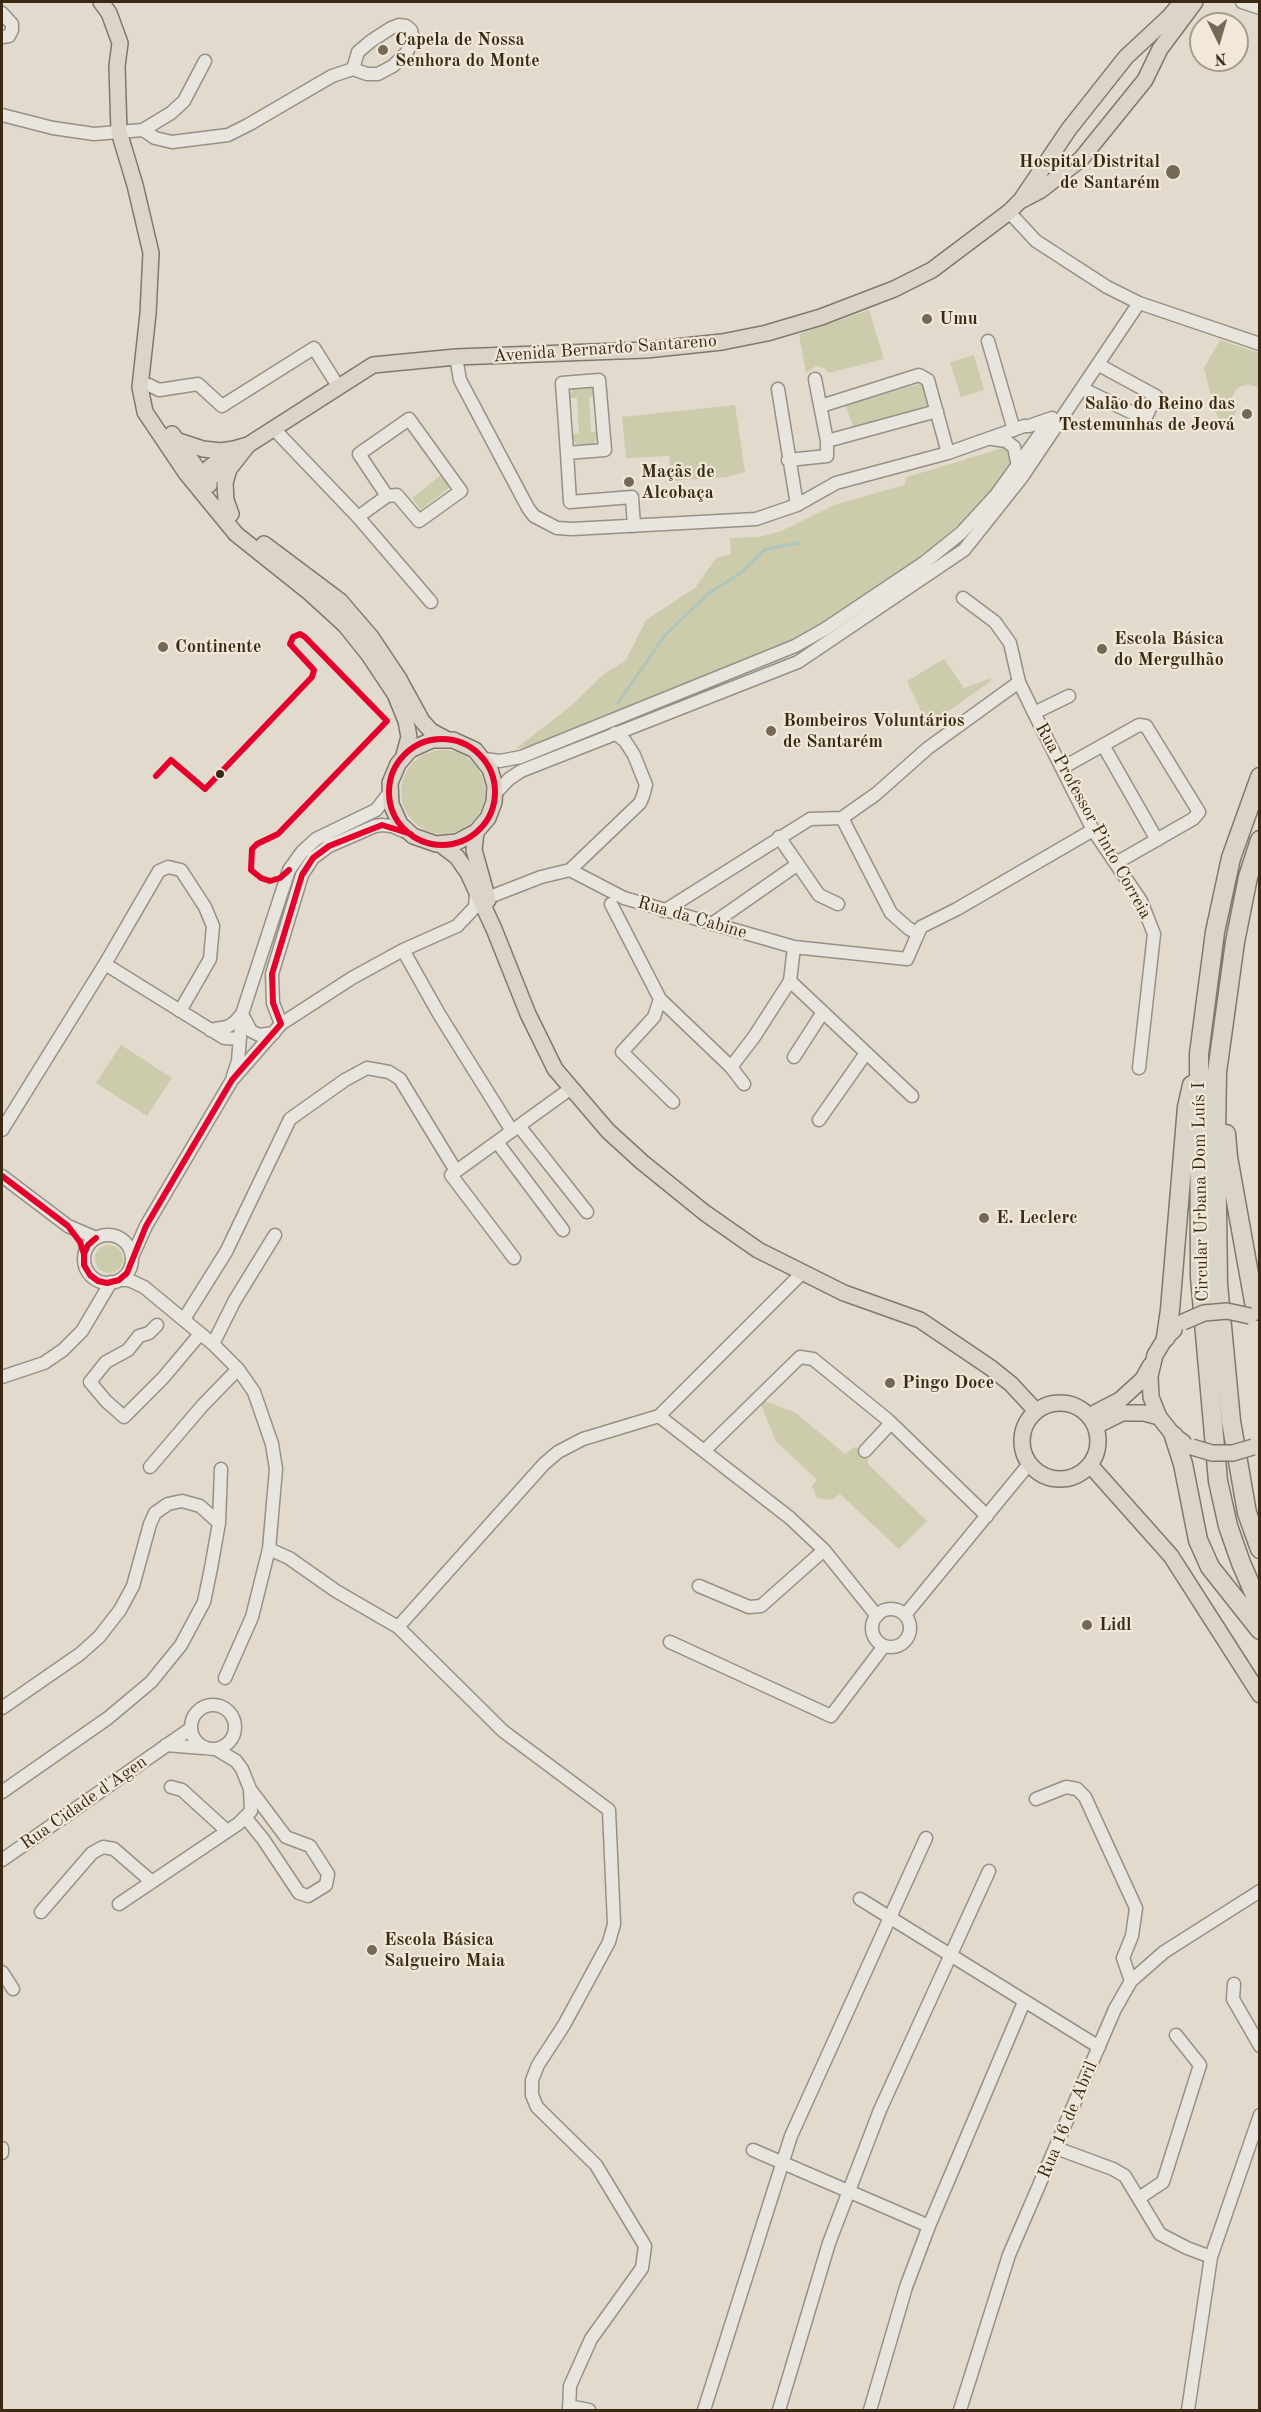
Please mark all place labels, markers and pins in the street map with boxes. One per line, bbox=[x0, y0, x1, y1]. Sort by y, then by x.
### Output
place label: Capela de Nossa Senhora do Monte bbox=[395, 29, 540, 72]
marker: Capela de Nossa Senhora do Monte bbox=[376, 43, 390, 57]
place label: Hospital Distrital de Santarém bbox=[1019, 151, 1160, 194]
marker: Hospital Distrital de Santarém bbox=[1164, 163, 1182, 181]
place label: Umu bbox=[939, 308, 978, 330]
marker: Umu bbox=[920, 312, 934, 326]
place label: Salão do Reino das Testemunhas de Jeová bbox=[1058, 393, 1235, 436]
marker: Salão do Reino das Testemunhas de Jeová bbox=[1240, 407, 1254, 421]
place label: Maçãs de Alcobaça bbox=[641, 461, 715, 504]
marker: Maçãs de Alcobaça bbox=[622, 475, 636, 489]
place label: Escola Básica do Mergulhão bbox=[1114, 628, 1224, 670]
place label: Continente bbox=[175, 636, 261, 658]
marker: Continente bbox=[156, 640, 170, 654]
marker: Escola Básica do Mergulhão bbox=[1095, 642, 1109, 656]
place label: Bombeiros Voluntários de Santarém bbox=[783, 710, 965, 752]
marker: Bombeiros Voluntários de Santarém bbox=[764, 724, 778, 738]
unlabelled marker bbox=[214, 768, 226, 780]
place label: E. Leclerc bbox=[996, 1207, 1078, 1229]
marker: E. Leclerc bbox=[977, 1211, 991, 1225]
place label: Pingo Doce bbox=[902, 1372, 994, 1394]
marker: Pingo Doce bbox=[883, 1376, 897, 1390]
place label: Lidl bbox=[1099, 1614, 1132, 1636]
marker: Lidl bbox=[1080, 1618, 1094, 1632]
place label: Escola Básica Salgueiro Maia bbox=[384, 1929, 505, 1972]
marker: Escola Básica Salgueiro Maia bbox=[365, 1943, 379, 1957]

